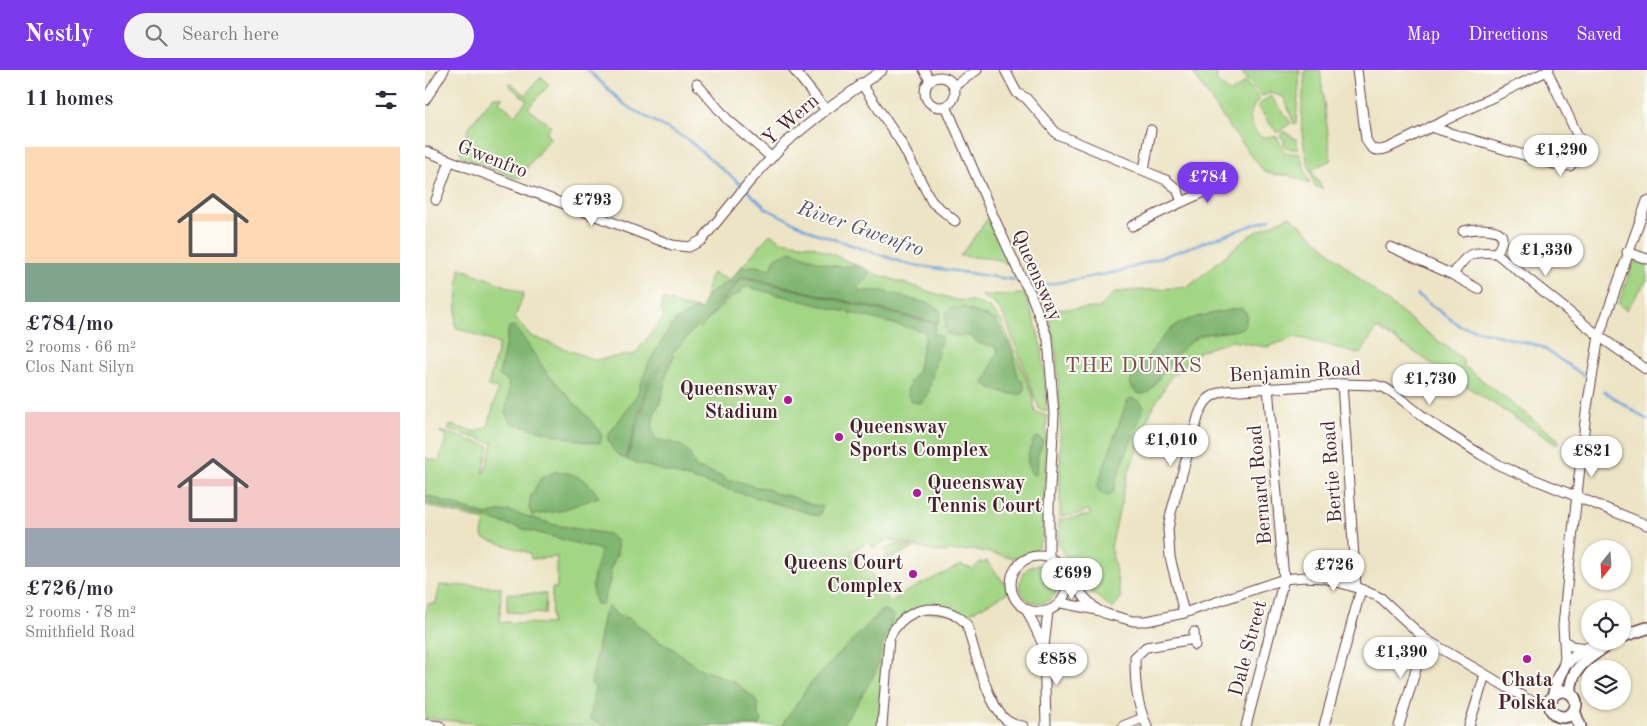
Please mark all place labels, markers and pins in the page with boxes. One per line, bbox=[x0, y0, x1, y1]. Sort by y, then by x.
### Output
pin: £1,290 bbox=[1520, 134, 1602, 177]
pin: £784 bbox=[1178, 162, 1238, 204]
pin: £793 bbox=[562, 184, 622, 227]
pin: £1,330 bbox=[1505, 234, 1587, 277]
pin: £1,730 bbox=[1389, 364, 1471, 406]
place label: Queensway Stadium bbox=[679, 380, 778, 423]
marker: Queensway Stadium bbox=[782, 394, 794, 406]
place label: Queensway Sports Complex bbox=[849, 418, 989, 461]
pin: £1,010 bbox=[1130, 424, 1212, 467]
marker: Queensway Sports Complex bbox=[833, 431, 845, 443]
pin: £821 bbox=[1562, 436, 1622, 478]
place label: Queensway Tennis Court bbox=[927, 474, 1042, 517]
marker: Queensway Tennis Court bbox=[911, 487, 923, 499]
pin: £726 bbox=[1304, 550, 1364, 592]
place label: Queens Court Complex bbox=[783, 554, 903, 597]
pin: £699 bbox=[1042, 558, 1102, 600]
marker: Queens Court Complex bbox=[907, 568, 919, 580]
pin: £1,390 bbox=[1360, 636, 1442, 679]
pin: £858 bbox=[1027, 644, 1087, 686]
marker: Chata Polska bbox=[1521, 653, 1533, 665]
place label: Chata Polska bbox=[1497, 671, 1557, 714]

